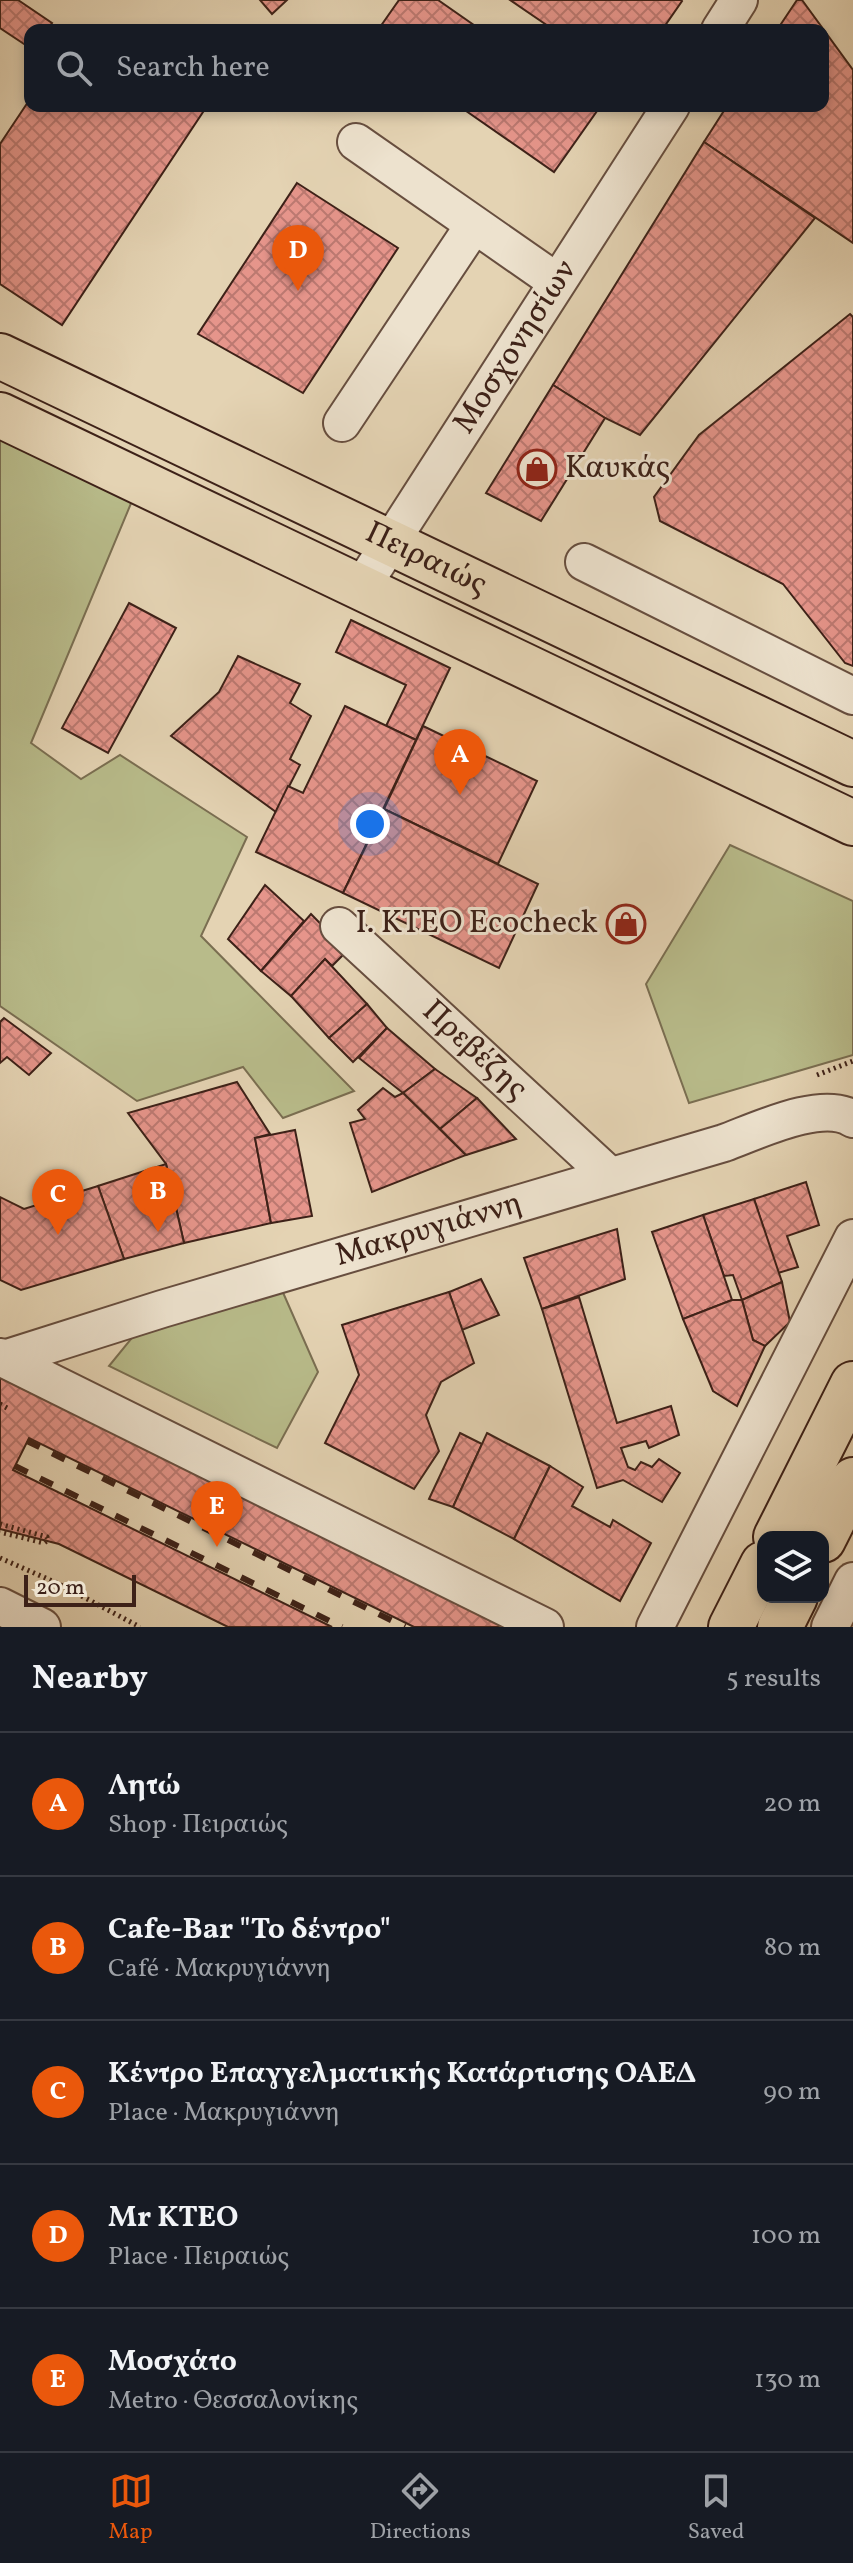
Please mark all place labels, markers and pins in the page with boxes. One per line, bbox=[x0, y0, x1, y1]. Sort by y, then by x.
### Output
pin: D bbox=[272, 225, 324, 291]
place label: Καυκάς bbox=[565, 447, 670, 491]
shop icon: Καυκάς bbox=[516, 448, 558, 490]
pin: A bbox=[434, 729, 486, 795]
place label: Ι. ΚΤΕΟ Ecocheck bbox=[355, 902, 598, 946]
shop icon: Ι. ΚΤΕΟ Ecocheck bbox=[605, 903, 647, 945]
pin: B bbox=[132, 1166, 184, 1232]
pin: C bbox=[32, 1169, 84, 1235]
pin: E bbox=[191, 1481, 243, 1547]

